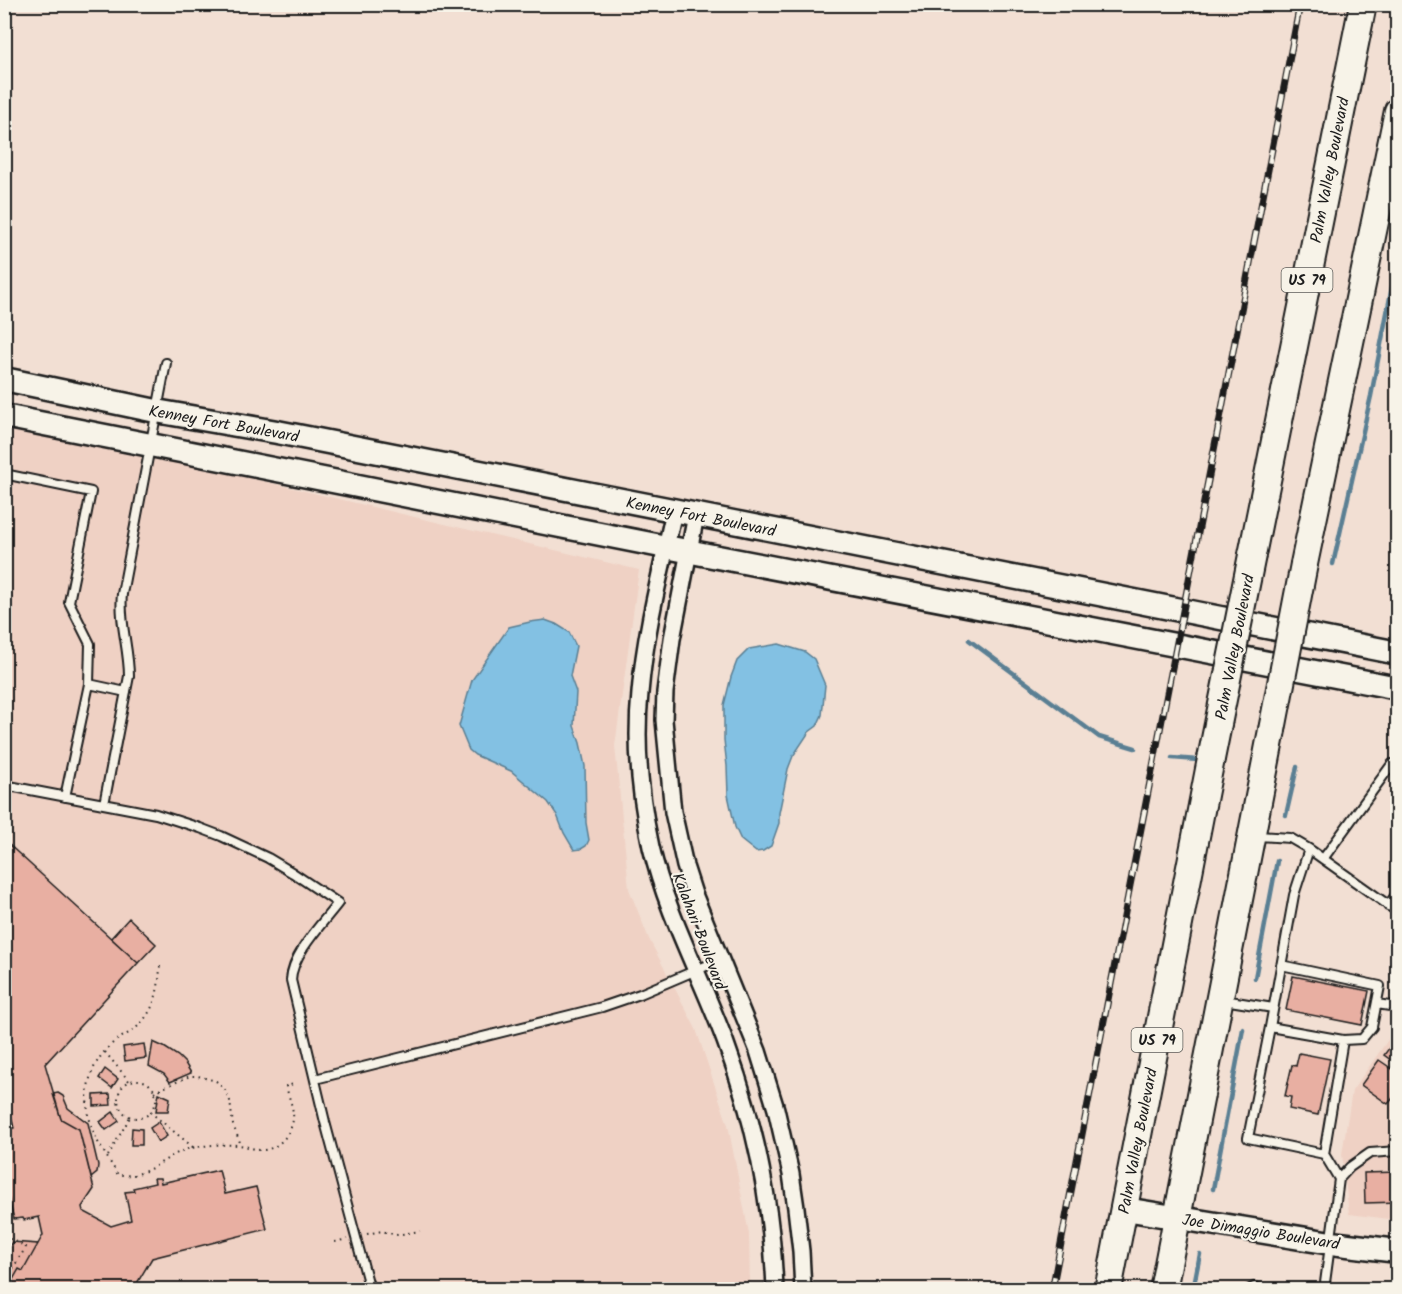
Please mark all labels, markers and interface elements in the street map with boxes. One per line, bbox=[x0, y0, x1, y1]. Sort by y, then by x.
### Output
street label: Palm Valley Boulevard bbox=[1304, 94, 1357, 245]
road number: US 79 bbox=[1282, 268, 1332, 292]
street label: Kenney Fort Boulevard bbox=[147, 399, 302, 450]
street label: Kenney Fort Boulevard bbox=[624, 491, 779, 544]
street label: Palm Valley Boulevard bbox=[1209, 571, 1262, 722]
street label: Kalahari Boulevard bbox=[665, 869, 733, 995]
road number: US 79 bbox=[1132, 1028, 1182, 1052]
street label: Palm Valley Boulevard bbox=[1112, 1065, 1165, 1216]
street label: Joe Dimaggio Boulevard bbox=[1180, 1208, 1342, 1257]

